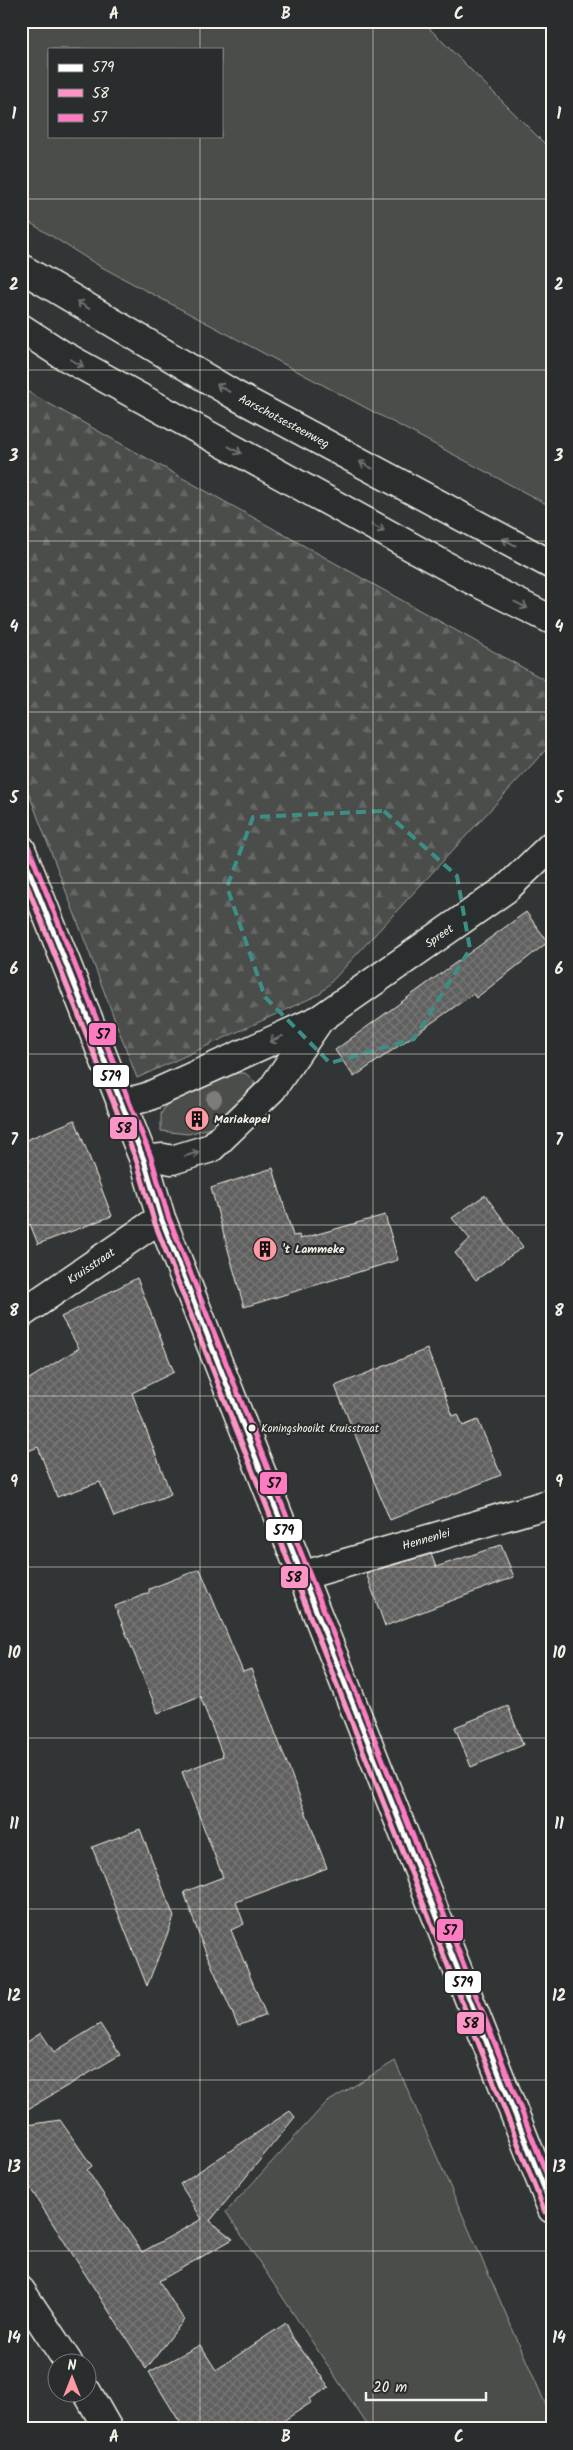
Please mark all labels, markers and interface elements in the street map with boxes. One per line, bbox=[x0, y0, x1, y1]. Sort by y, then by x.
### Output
text: A bbox=[109, 2, 119, 27]
text: B bbox=[281, 2, 291, 27]
text: C bbox=[454, 2, 464, 27]
legend bbox=[48, 48, 222, 138]
text: 579 bbox=[92, 56, 115, 80]
text: 58 bbox=[92, 82, 110, 106]
text: 1 bbox=[12, 102, 17, 127]
text: 1 bbox=[557, 102, 562, 127]
text: 57 bbox=[92, 106, 108, 130]
text: 2 bbox=[9, 273, 19, 298]
text: 2 bbox=[554, 273, 564, 298]
one-way arrow bbox=[77, 299, 91, 309]
one-way arrow bbox=[70, 358, 85, 368]
one-way arrow bbox=[216, 382, 230, 392]
street label: Aarschotsesteenweg bbox=[235, 389, 333, 454]
text: 3 bbox=[9, 444, 19, 469]
text: 3 bbox=[554, 444, 564, 469]
one-way arrow bbox=[227, 446, 242, 455]
one-way arrow bbox=[358, 460, 373, 470]
one-way arrow bbox=[370, 523, 385, 533]
one-way arrow bbox=[502, 537, 517, 546]
one-way arrow bbox=[513, 601, 528, 610]
text: 4 bbox=[10, 615, 19, 640]
text: 4 bbox=[555, 615, 564, 640]
text: 5 bbox=[9, 786, 20, 811]
text: 5 bbox=[554, 786, 565, 811]
street label: Spreet bbox=[421, 919, 458, 953]
text: 6 bbox=[10, 957, 19, 982]
text: 6 bbox=[555, 957, 564, 982]
line badge: 57 bbox=[88, 1022, 117, 1046]
text: 57 bbox=[95, 1024, 110, 1046]
one-way arrow bbox=[269, 1034, 284, 1044]
line badge: 579 bbox=[92, 1064, 130, 1088]
text: 579 bbox=[100, 1066, 121, 1088]
building icon: Mariakapel bbox=[184, 1106, 210, 1132]
place label: Mariakapel bbox=[214, 1110, 271, 1129]
line badge: 58 bbox=[109, 1116, 138, 1140]
text: 58 bbox=[115, 1118, 132, 1140]
text: 7 bbox=[10, 1128, 18, 1153]
text: 7 bbox=[555, 1128, 563, 1153]
one-way arrow bbox=[183, 1149, 199, 1159]
building icon: 't Lammeke bbox=[252, 1236, 278, 1262]
place label: 't Lammeke bbox=[282, 1240, 345, 1259]
street label: Kruisstraat bbox=[63, 1243, 119, 1290]
text: 8 bbox=[9, 1299, 19, 1324]
text: 8 bbox=[554, 1299, 564, 1324]
place label: Koningshooikt Kruisstraat bbox=[261, 1420, 380, 1438]
marker: Koningshooikt Kruisstraat bbox=[247, 1423, 257, 1433]
text: 9 bbox=[10, 1470, 18, 1495]
text: 9 bbox=[555, 1470, 563, 1495]
line badge: 57 bbox=[259, 1471, 288, 1495]
text: 57 bbox=[266, 1473, 281, 1495]
line badge: 579 bbox=[265, 1518, 303, 1542]
text: 579 bbox=[273, 1520, 294, 1542]
street label: Hennenlei bbox=[400, 1523, 454, 1555]
line badge: 58 bbox=[280, 1565, 309, 1589]
text: 58 bbox=[285, 1567, 302, 1589]
text: 10 bbox=[7, 1641, 21, 1666]
text: 10 bbox=[552, 1641, 566, 1666]
text: 11 bbox=[9, 1812, 19, 1837]
text: 11 bbox=[554, 1812, 564, 1837]
line badge: 57 bbox=[436, 1918, 464, 1942]
text: 57 bbox=[442, 1920, 457, 1942]
line badge: 579 bbox=[444, 1970, 482, 1994]
text: 579 bbox=[452, 1972, 473, 1994]
text: 12 bbox=[7, 1984, 21, 2009]
text: 12 bbox=[552, 1984, 566, 2009]
line badge: 58 bbox=[456, 2011, 485, 2035]
text: 58 bbox=[462, 2013, 479, 2035]
text: 13 bbox=[7, 2155, 21, 2180]
text: 13 bbox=[552, 2155, 566, 2180]
text: 14 bbox=[7, 2326, 21, 2351]
text: 14 bbox=[552, 2326, 566, 2351]
north arrow bbox=[48, 2352, 98, 2402]
text: N bbox=[68, 2355, 77, 2377]
scale bar bbox=[366, 2370, 486, 2402]
text: 20 m bbox=[373, 2376, 407, 2400]
text: A bbox=[109, 2425, 119, 2450]
text: B bbox=[281, 2425, 291, 2450]
text: C bbox=[454, 2425, 464, 2450]

